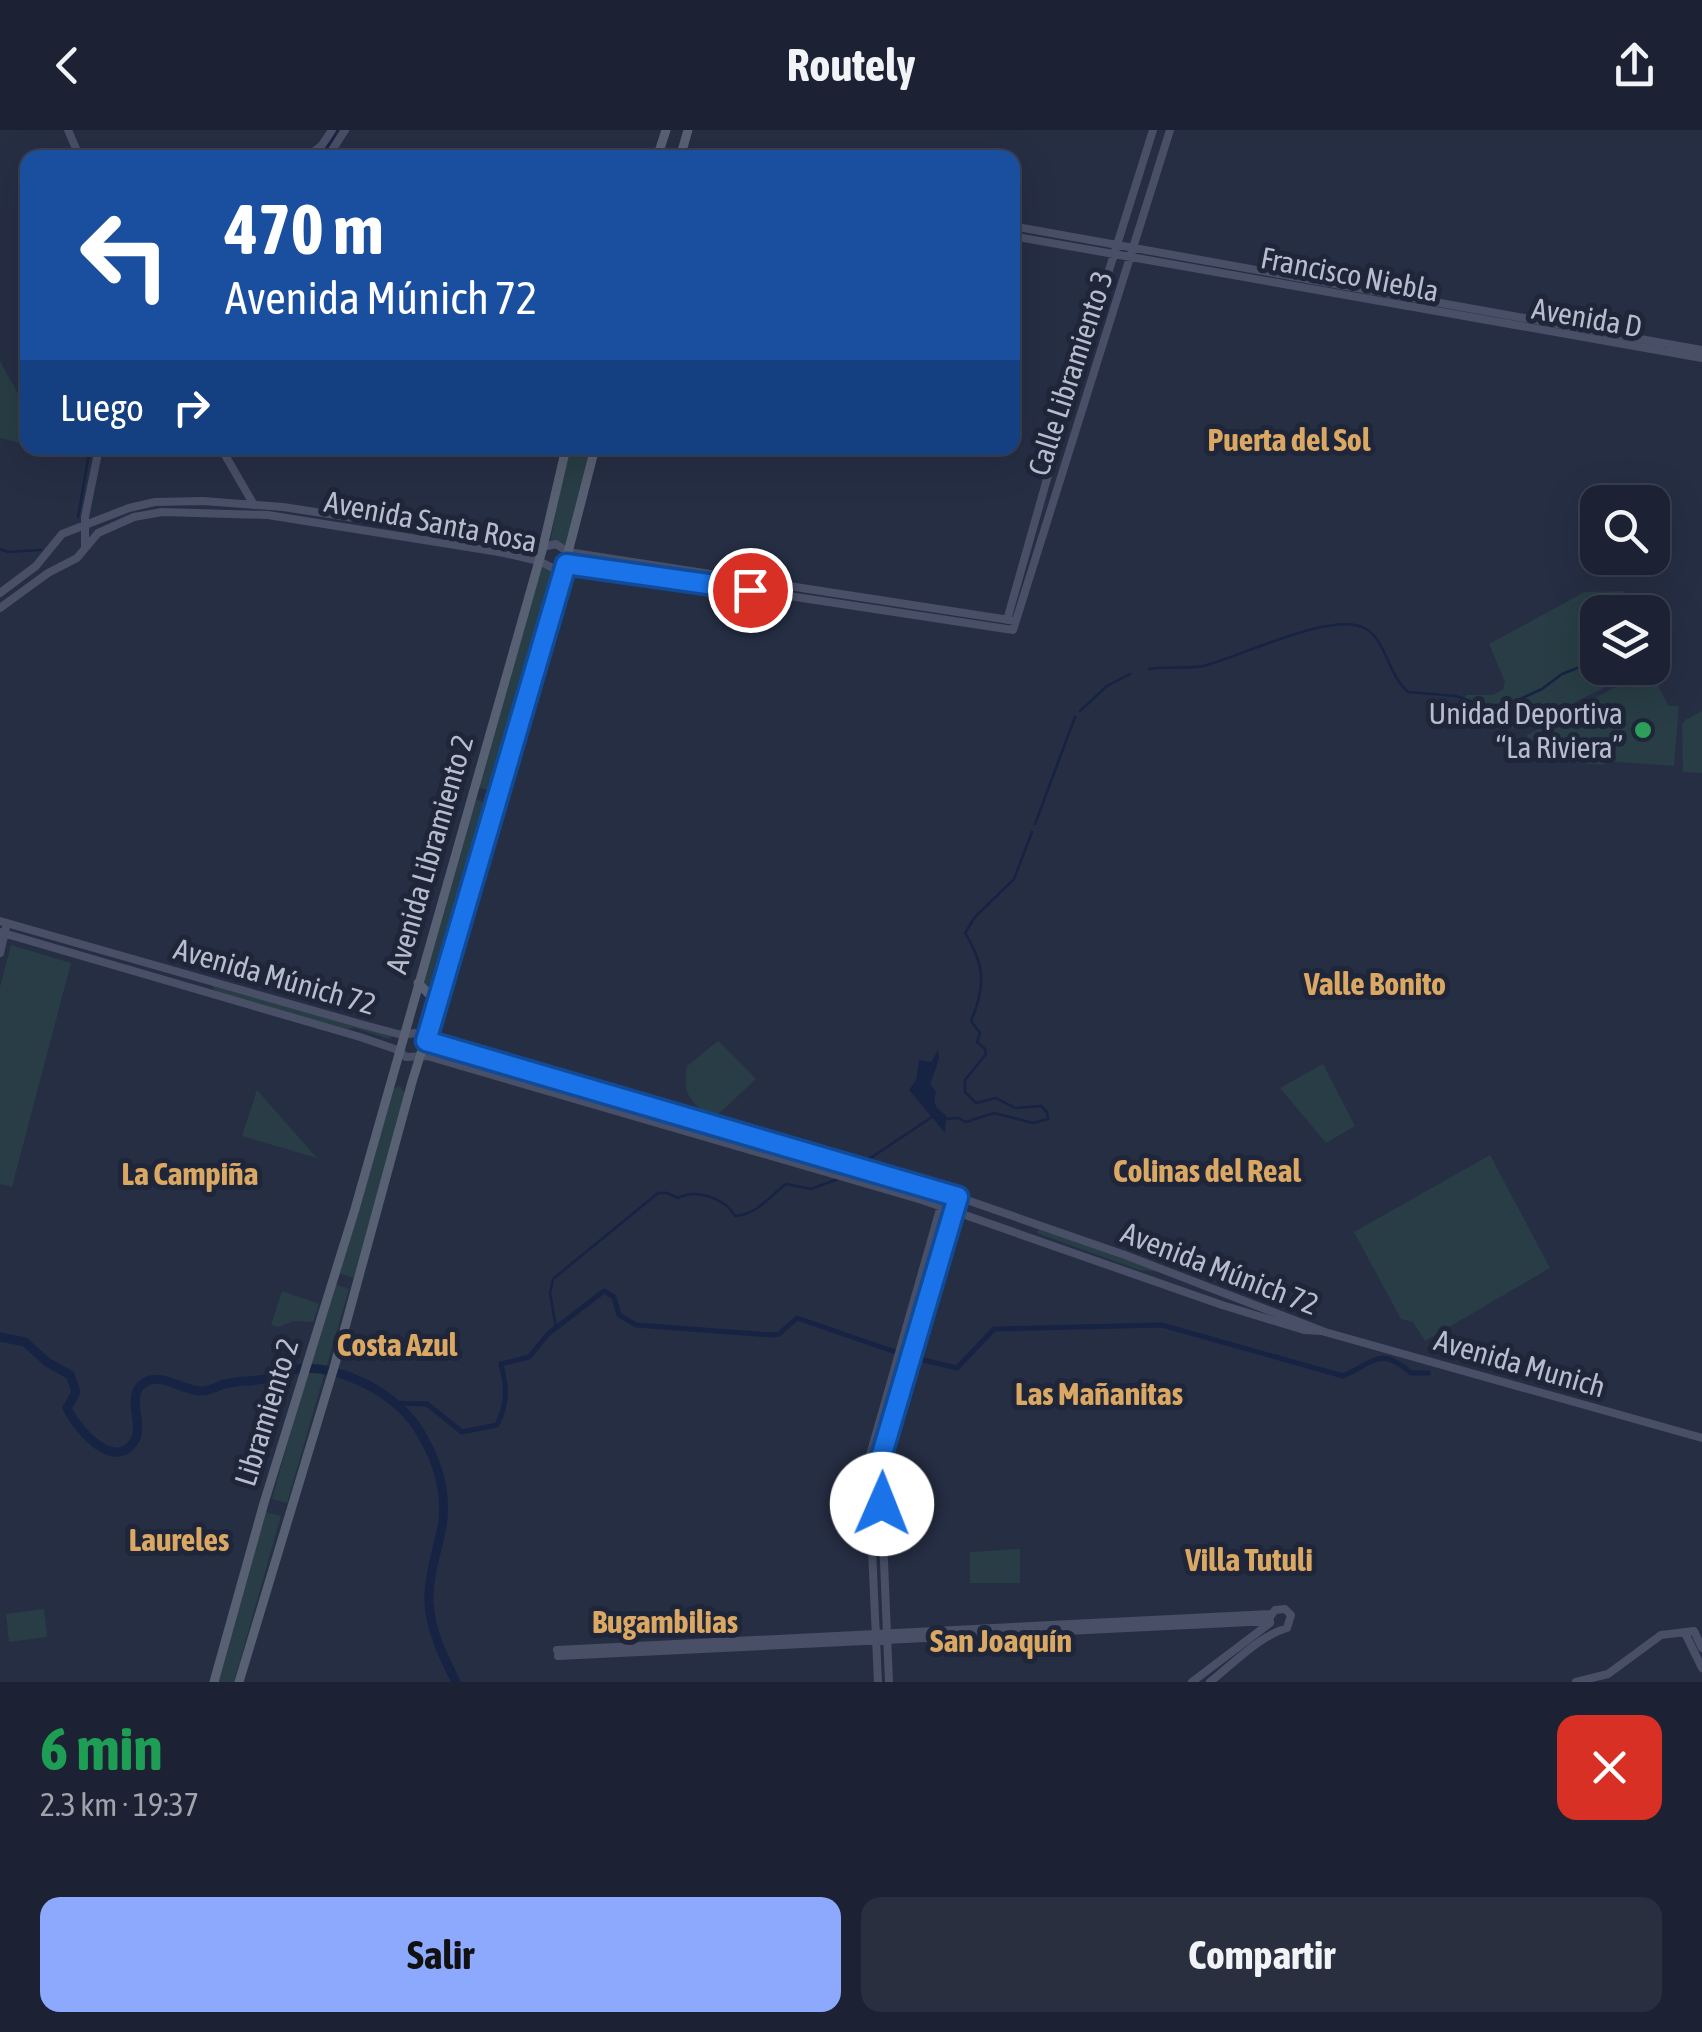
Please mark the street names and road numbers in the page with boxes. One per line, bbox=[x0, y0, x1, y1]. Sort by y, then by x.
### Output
street label: Francisco Niebla bbox=[1258, 240, 1442, 308]
street label: Calle Libramiento 3 bbox=[1021, 266, 1119, 480]
street label: Avenida D bbox=[1529, 291, 1645, 343]
street label: Avenida Santa Rosa bbox=[322, 484, 540, 558]
street label: Avenida Libramiento 2 bbox=[379, 731, 479, 977]
street label: Avenida Múnich 72 bbox=[170, 931, 380, 1021]
street label: Avenida Múnich 72 bbox=[1117, 1215, 1323, 1321]
street label: Avenida Munich bbox=[1431, 1322, 1609, 1404]
street label: Libramiento 2 bbox=[227, 1334, 305, 1490]

